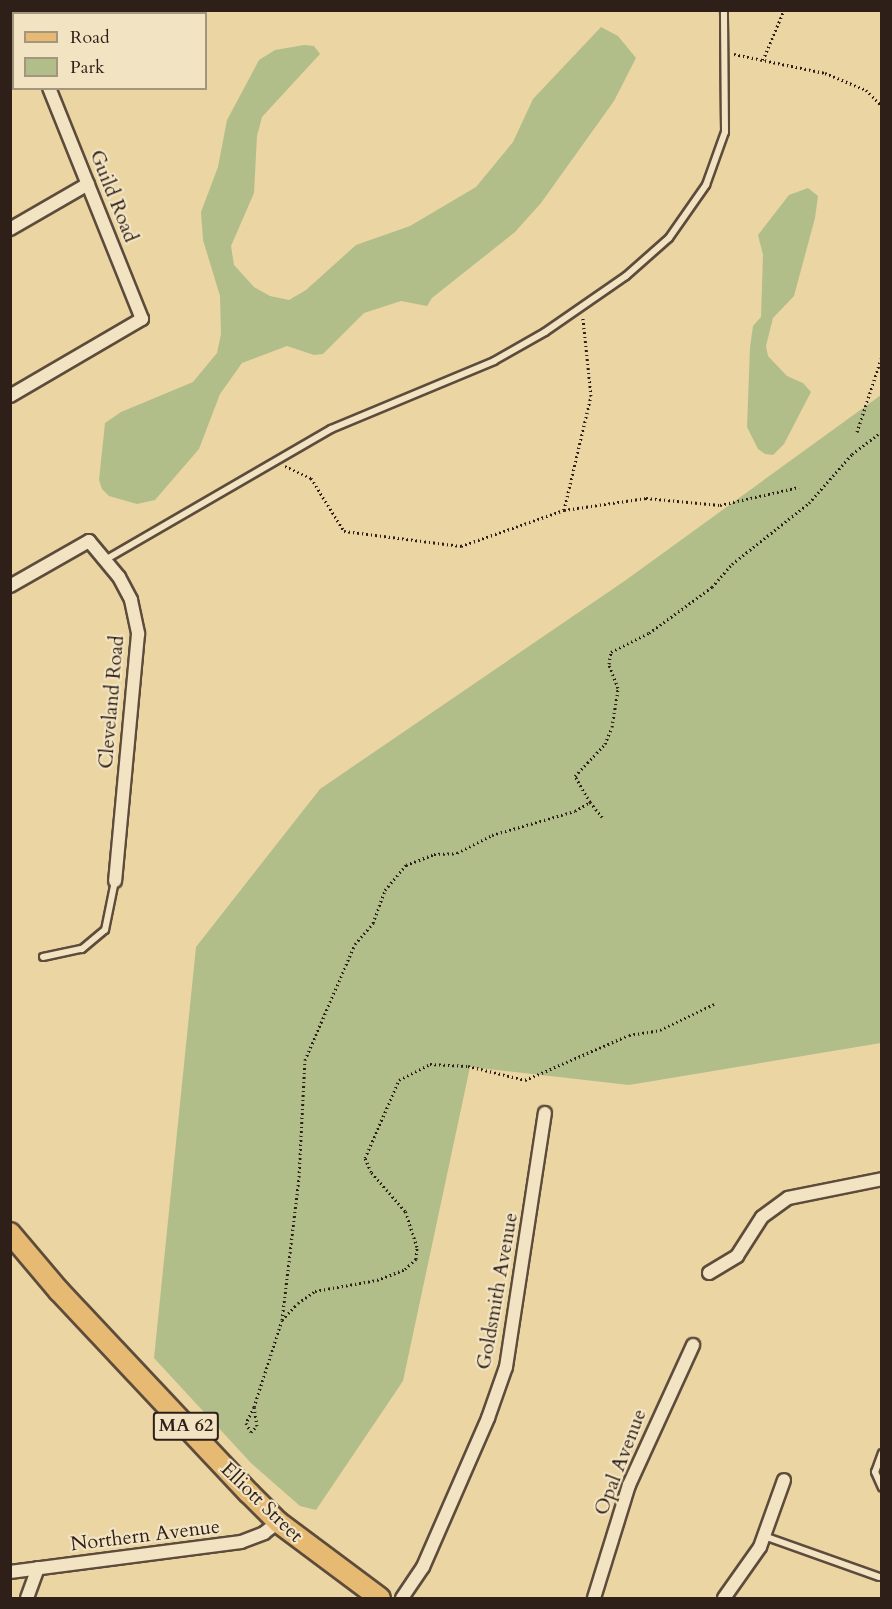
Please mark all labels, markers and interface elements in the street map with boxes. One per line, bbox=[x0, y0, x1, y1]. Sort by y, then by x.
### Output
legend bbox=[12, 12, 207, 90]
text: Road bbox=[70, 25, 110, 50]
text: Park bbox=[70, 55, 105, 80]
street label: Guild Road bbox=[85, 146, 143, 246]
street label: Cleveland Road bbox=[93, 634, 129, 770]
street label: Goldsmith Avenue bbox=[471, 1211, 523, 1371]
street label: Opal Avenue bbox=[589, 1405, 651, 1519]
road number: MA 62 bbox=[152, 1411, 220, 1441]
street label: Elliott Street bbox=[216, 1457, 308, 1547]
street label: Northern Avenue bbox=[69, 1514, 221, 1556]

